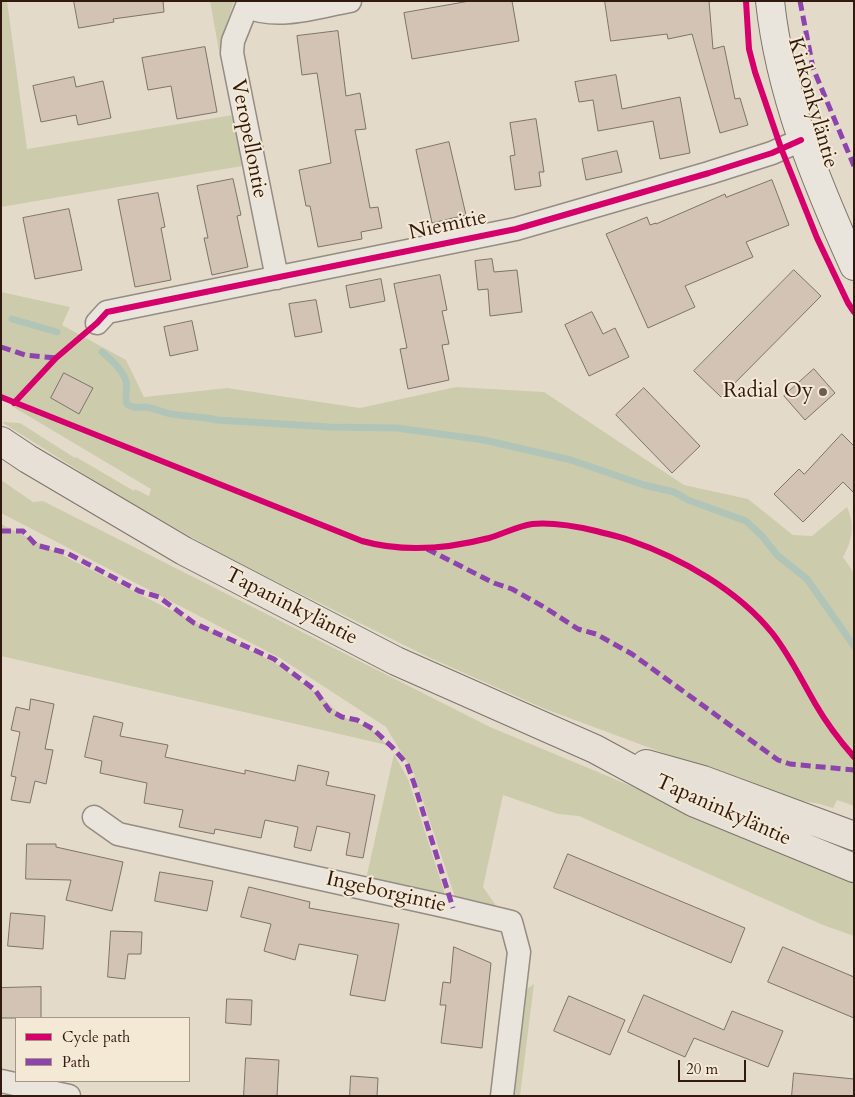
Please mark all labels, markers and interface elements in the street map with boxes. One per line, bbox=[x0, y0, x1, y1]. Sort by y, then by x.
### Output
street label: Kirkonkyläntie bbox=[781, 35, 843, 171]
street label: Veropellontie bbox=[224, 77, 272, 201]
street label: Niemitie bbox=[407, 205, 489, 247]
place label: Radial Oy bbox=[723, 379, 813, 405]
marker: Radial Oy bbox=[817, 386, 829, 398]
street label: Tapaninkyläntie bbox=[220, 563, 362, 651]
street label: Tapaninkyläntie bbox=[651, 770, 795, 852]
street label: Ingeborgintie bbox=[324, 867, 448, 919]
legend bbox=[15, 1017, 190, 1082]
text: Cycle path bbox=[62, 1027, 130, 1047]
scale bar bbox=[680, 1050, 748, 1082]
text: Path bbox=[62, 1052, 90, 1072]
text: 20 m bbox=[686, 1059, 718, 1079]

